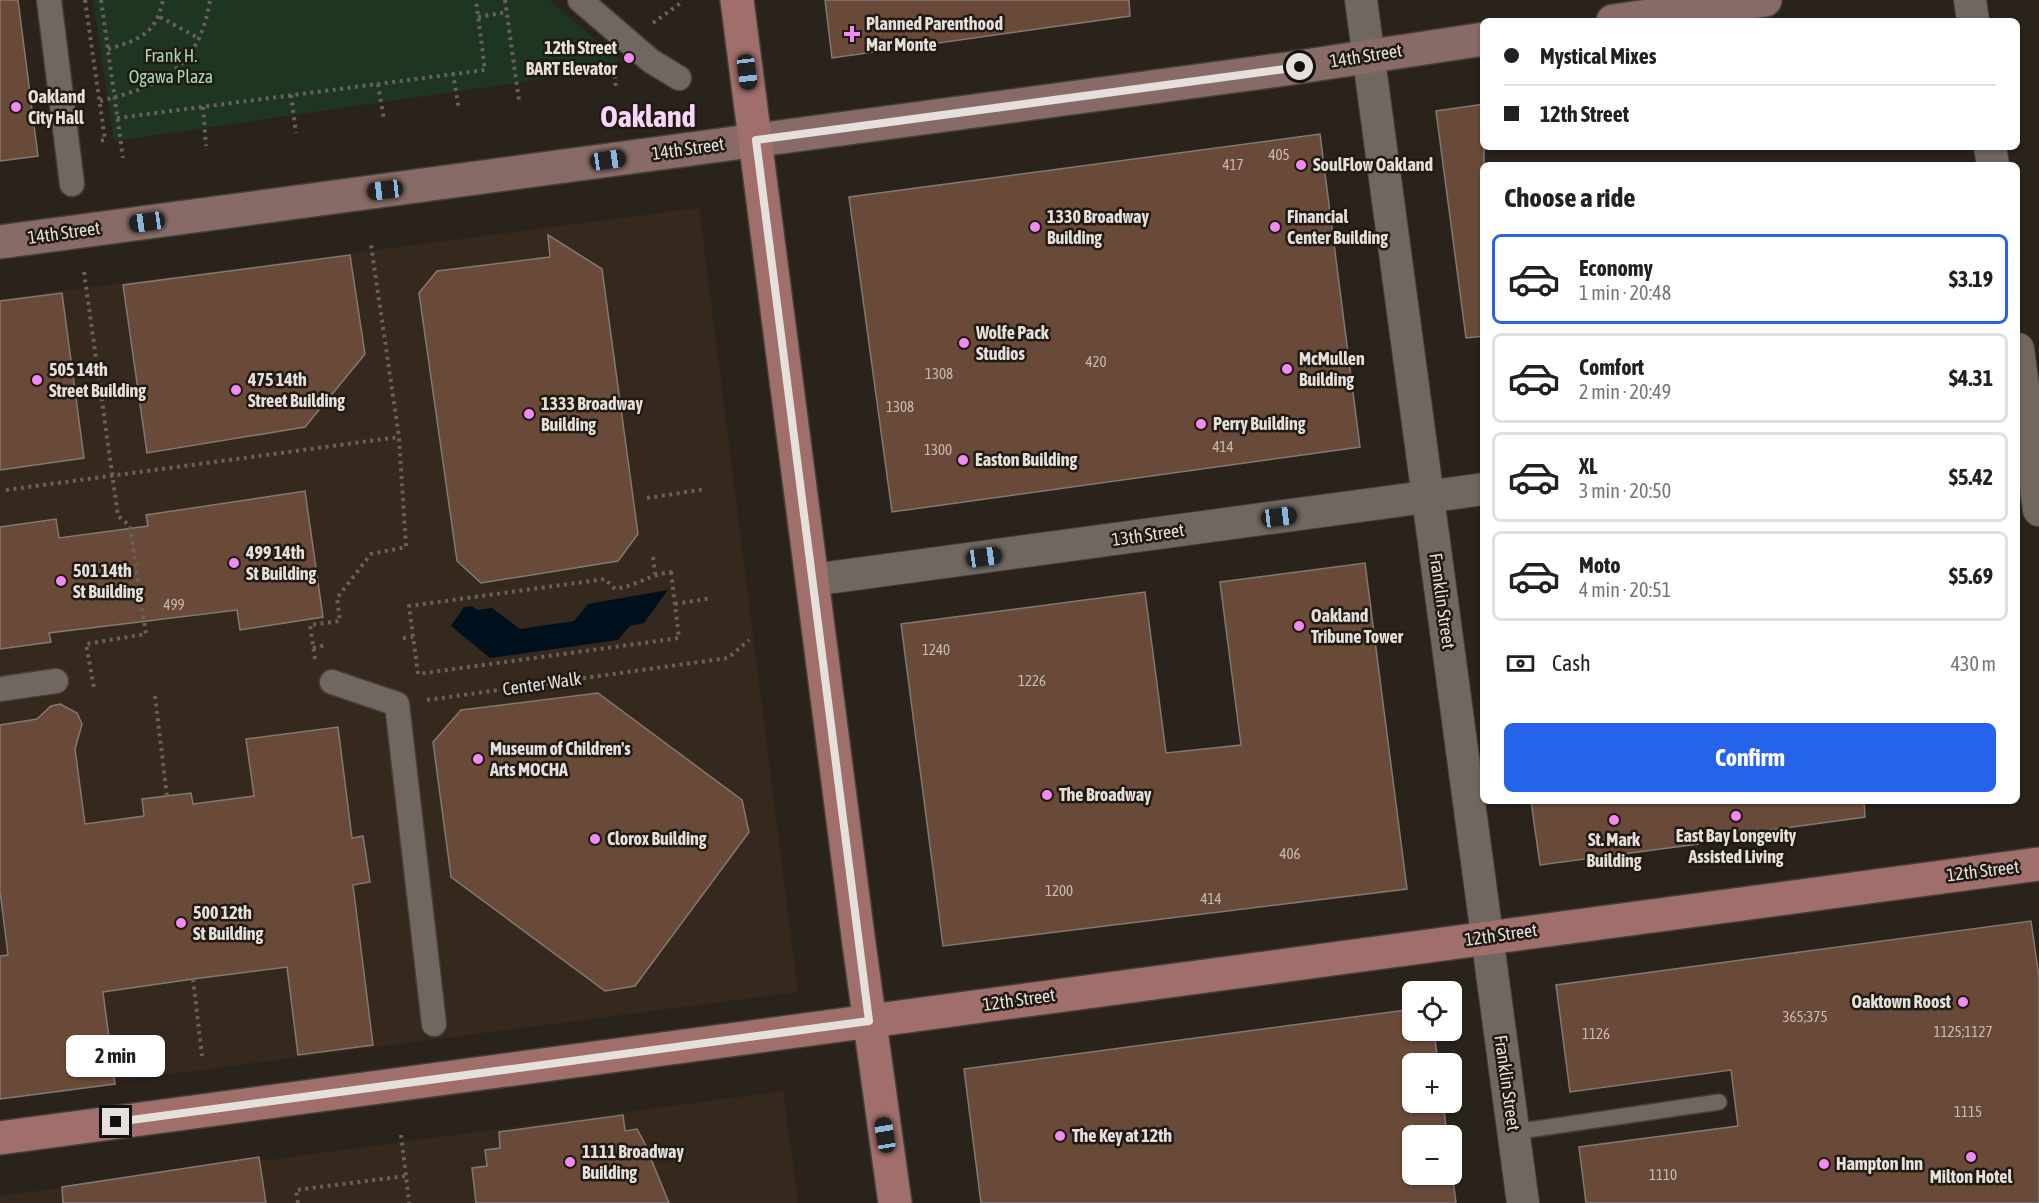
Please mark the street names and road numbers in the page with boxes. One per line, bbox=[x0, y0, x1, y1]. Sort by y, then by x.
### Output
street label: 14th Street bbox=[1328, 39, 1404, 72]
street label: 14th Street bbox=[650, 133, 725, 164]
street label: 14th Street bbox=[26, 217, 101, 248]
street label: 13th Street bbox=[1110, 519, 1185, 550]
street label: Franklin Street bbox=[1425, 552, 1460, 650]
street label: Center Walk bbox=[501, 668, 583, 699]
street label: 12th Street bbox=[1946, 856, 2020, 885]
street label: 12th Street bbox=[1463, 919, 1538, 950]
street label: 12th Street bbox=[981, 984, 1056, 1015]
street label: Franklin Street bbox=[1490, 1034, 1525, 1132]

